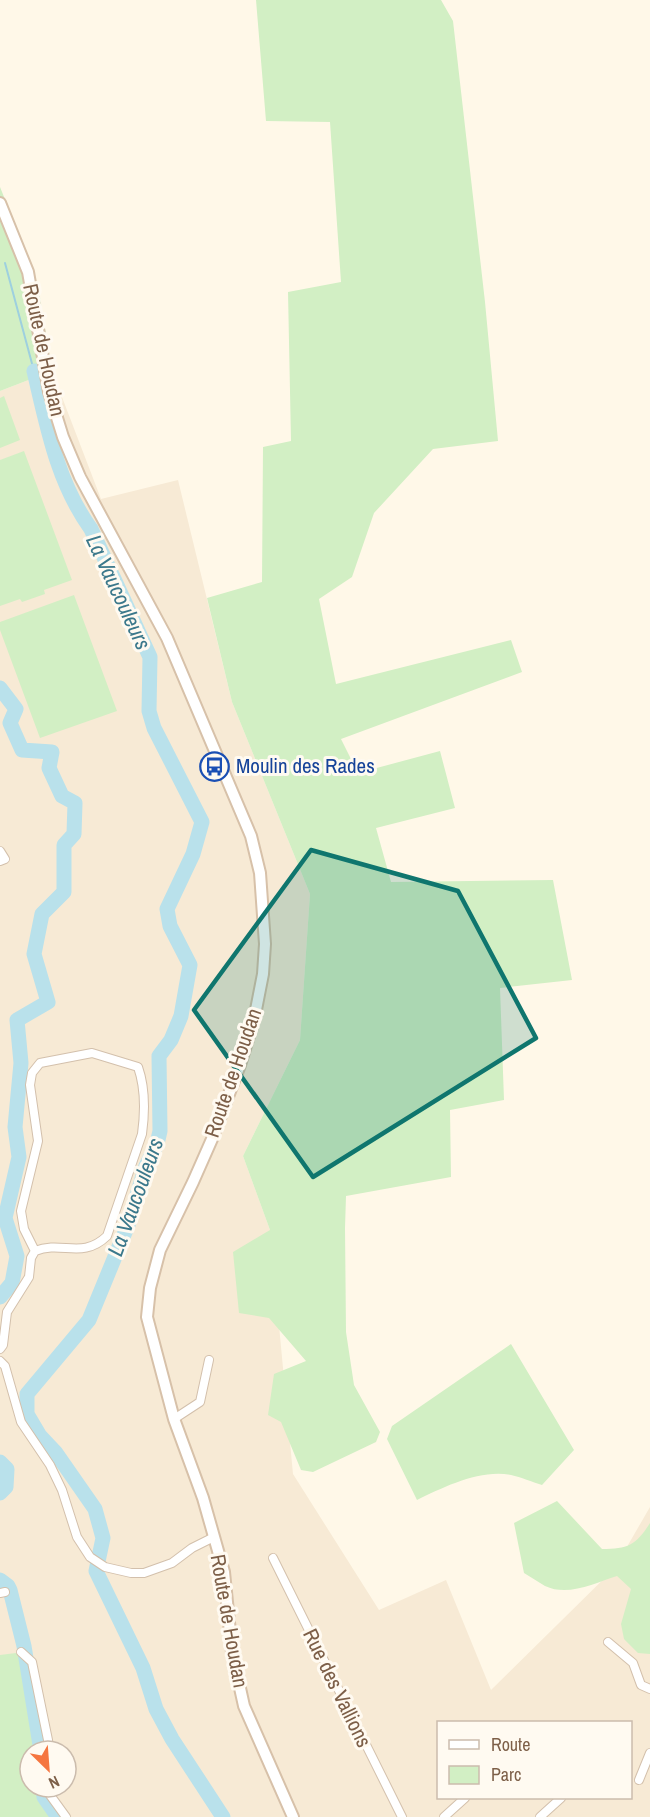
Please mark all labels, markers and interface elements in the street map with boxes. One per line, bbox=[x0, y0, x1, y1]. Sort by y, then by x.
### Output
street label: Route de Houdan bbox=[16, 281, 73, 419]
water label: La Vaucouleurs bbox=[79, 530, 159, 654]
bus stop icon: Moulin des Rades bbox=[199, 750, 231, 782]
place label: Moulin des Rades bbox=[236, 751, 375, 780]
street label: Route de Houdan bbox=[197, 1004, 268, 1141]
water label: La Vaucouleurs bbox=[100, 1134, 170, 1260]
street label: Route de Houdan bbox=[203, 1552, 255, 1690]
street label: Rue des Vallions bbox=[296, 1623, 379, 1752]
legend bbox=[437, 1721, 632, 1799]
text: Route bbox=[491, 1732, 530, 1757]
north arrow bbox=[18, 1739, 78, 1799]
text: Parc bbox=[491, 1762, 521, 1787]
text: N bbox=[45, 1771, 63, 1795]

